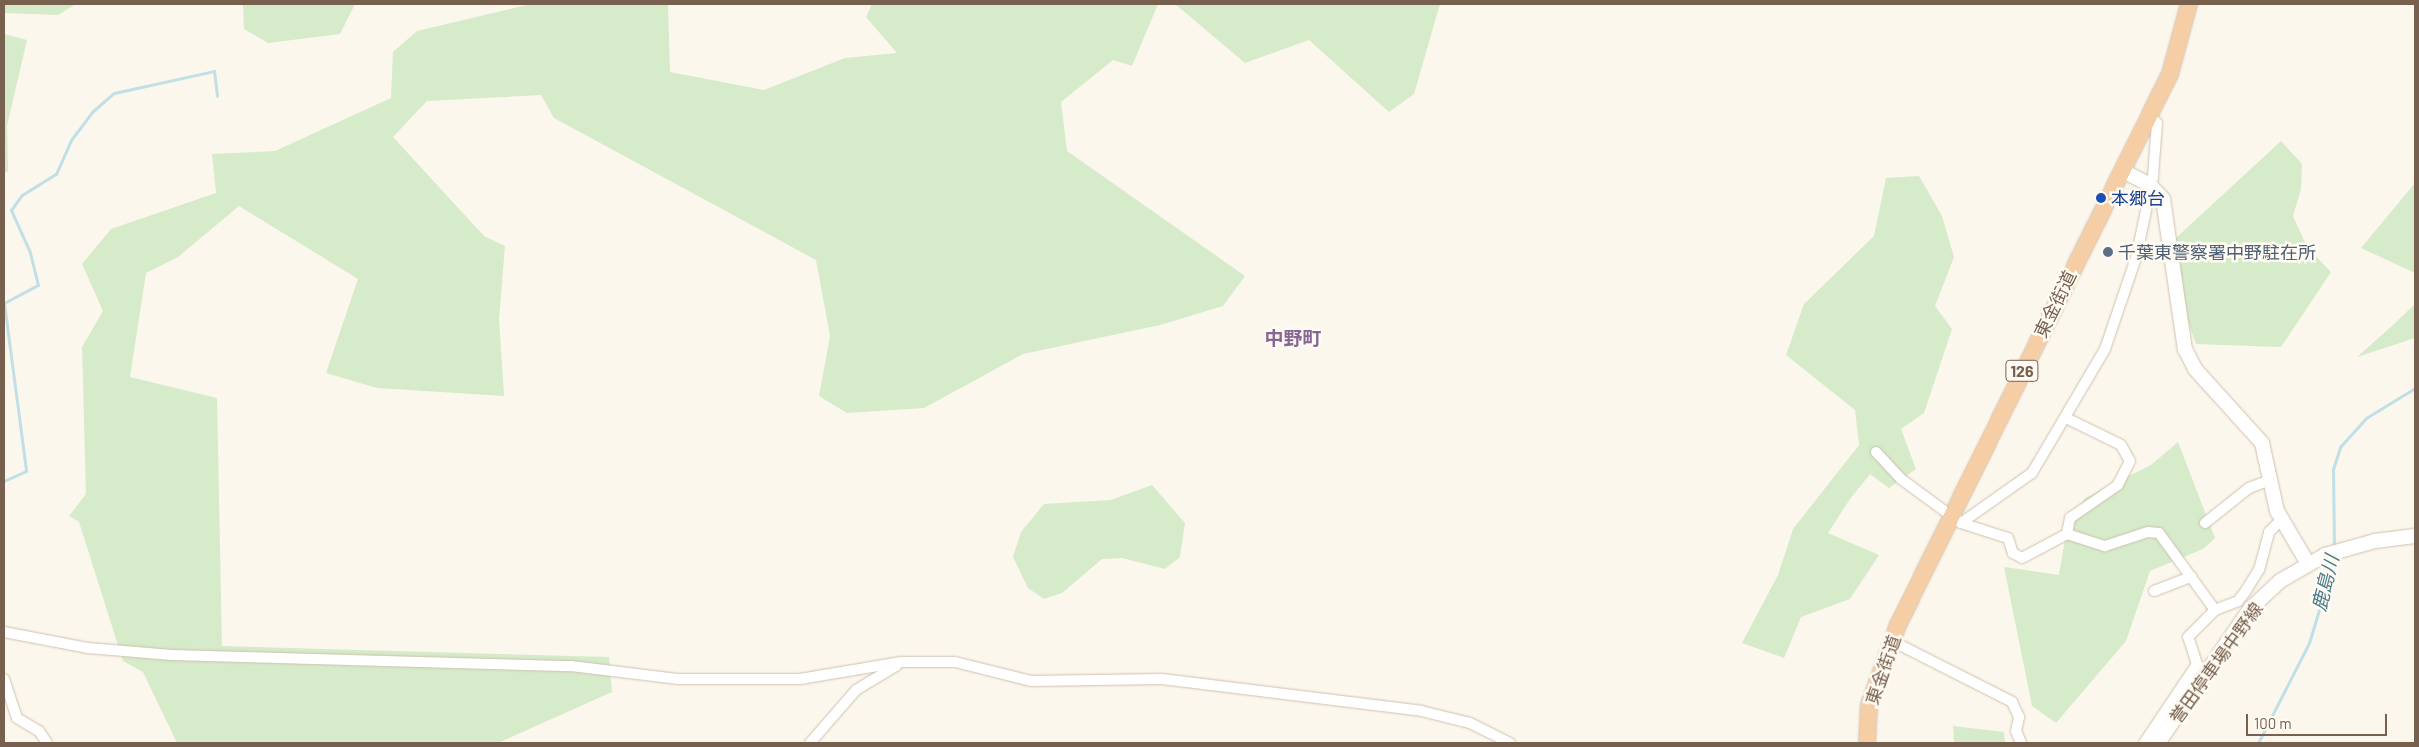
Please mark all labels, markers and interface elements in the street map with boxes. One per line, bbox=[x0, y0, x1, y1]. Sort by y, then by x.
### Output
place label: 本郷台 bbox=[2111, 187, 2165, 209]
marker: 本郷台 bbox=[2095, 192, 2107, 204]
place label: 千葉東警察署中野駐在所 bbox=[2118, 241, 2316, 263]
marker: 千葉東警察署中野駐在所 bbox=[2102, 246, 2114, 258]
street label: 東金街道 bbox=[2030, 267, 2080, 341]
district label: 中野町 bbox=[1265, 327, 1321, 349]
road number: 126 bbox=[2004, 358, 2040, 384]
water label: 鹿島川 bbox=[2307, 553, 2343, 613]
street label: 誉田停車場中野線 bbox=[2165, 598, 2267, 728]
street label: 東金街道 bbox=[1861, 632, 1905, 708]
scale bar bbox=[2249, 704, 2390, 736]
text: 100 m bbox=[2254, 714, 2292, 732]

